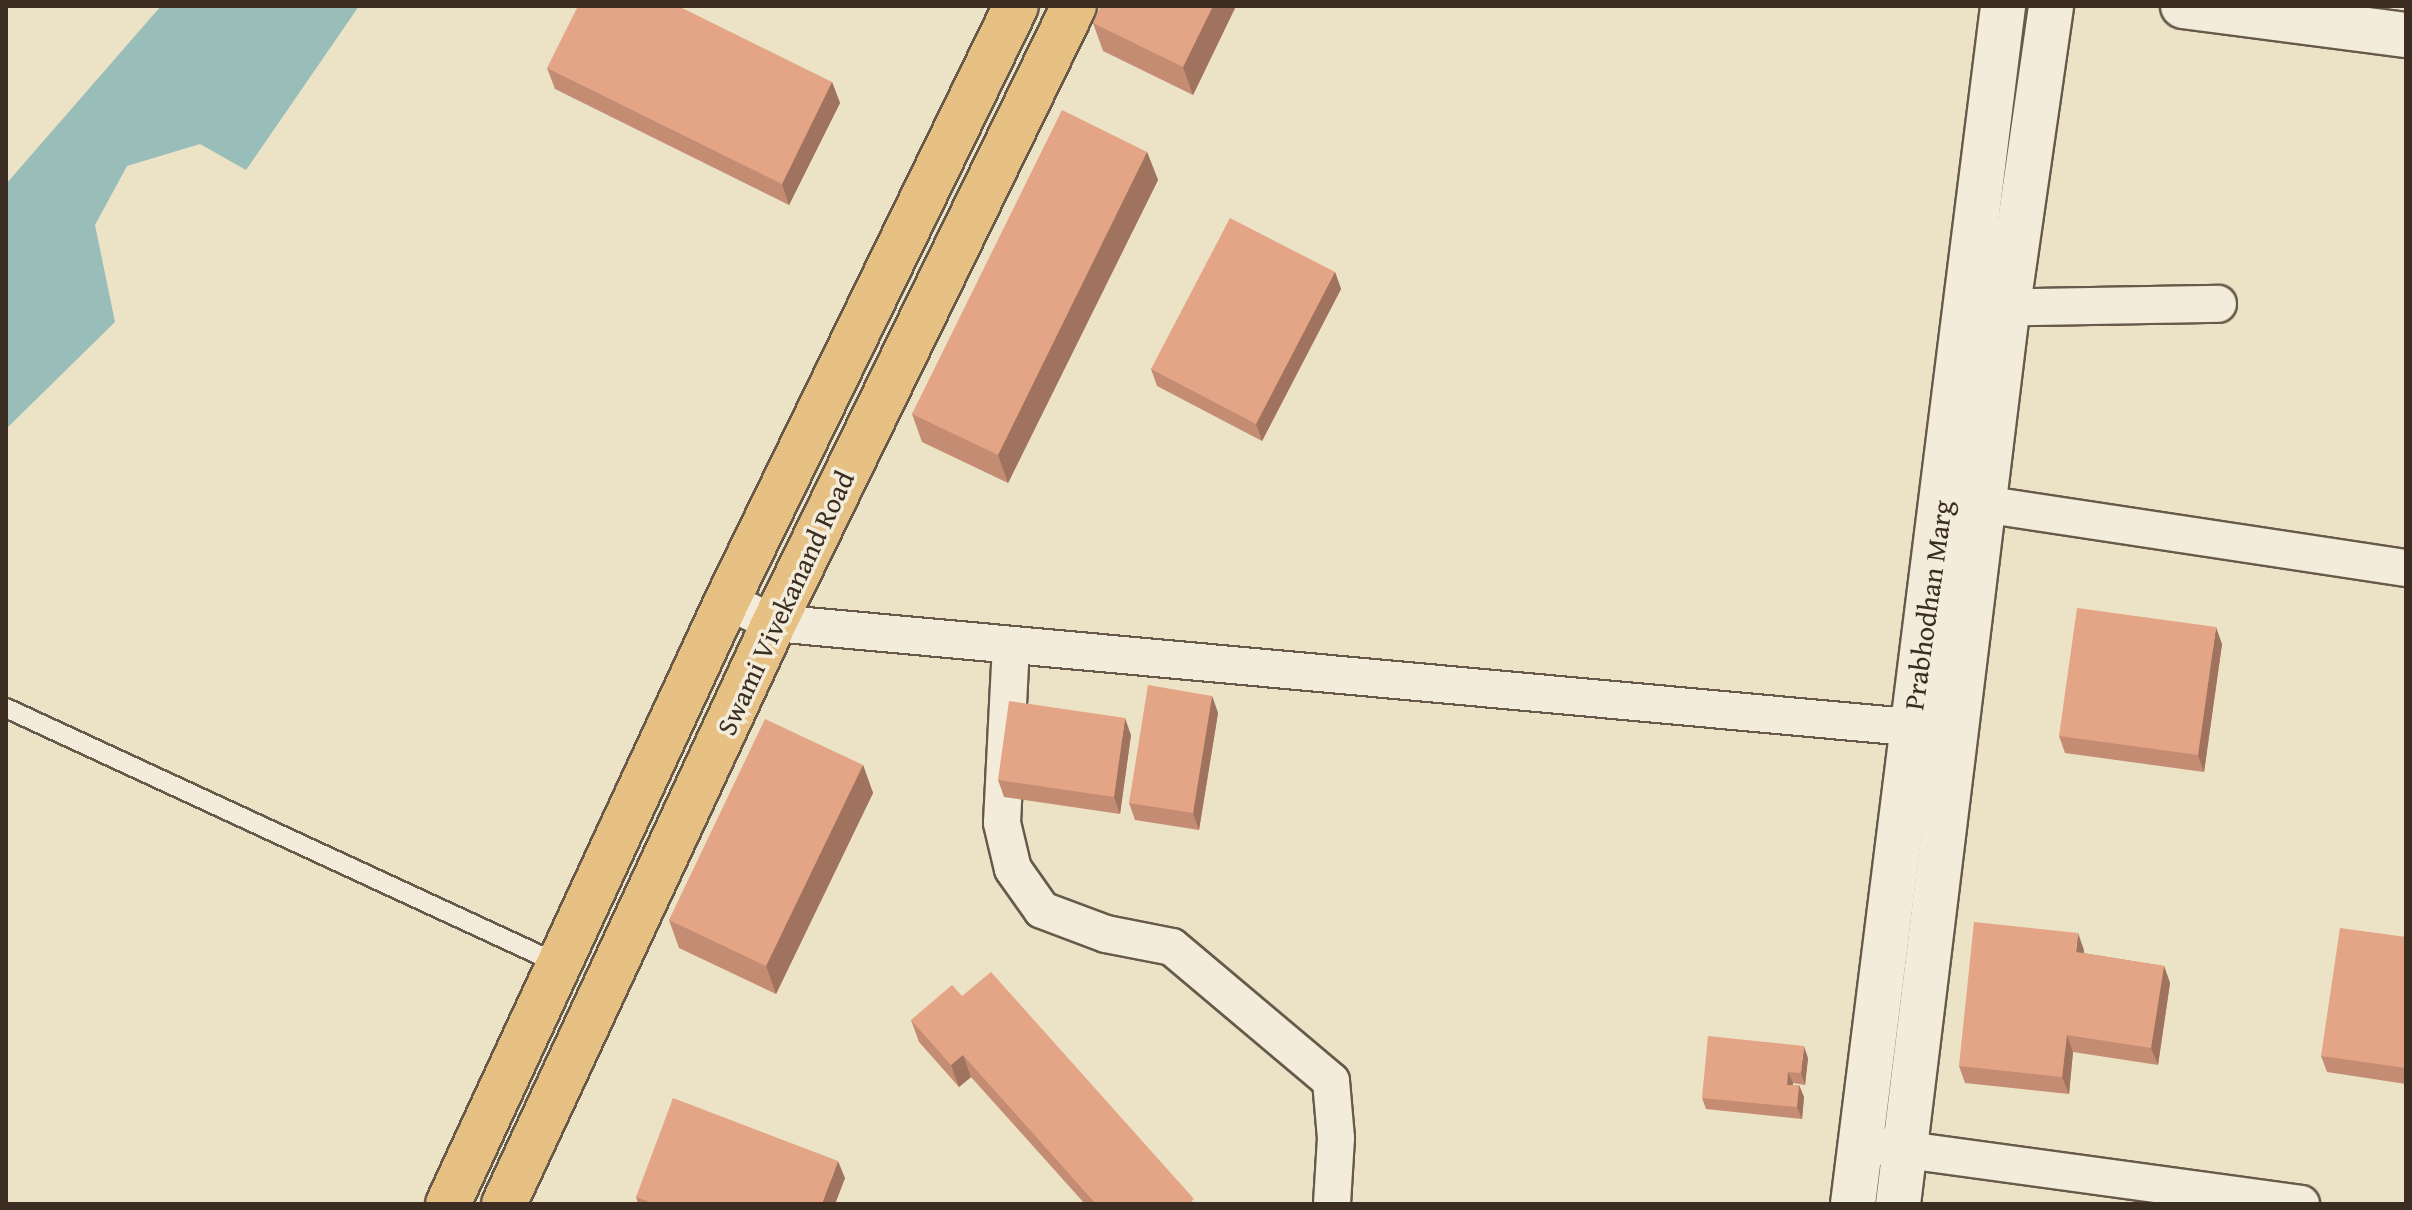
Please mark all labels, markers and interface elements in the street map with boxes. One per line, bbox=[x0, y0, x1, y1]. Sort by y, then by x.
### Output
street label: Swami Vivekanand Road bbox=[709, 466, 861, 740]
street label: Prabhodhan Marg bbox=[1897, 498, 1959, 712]

